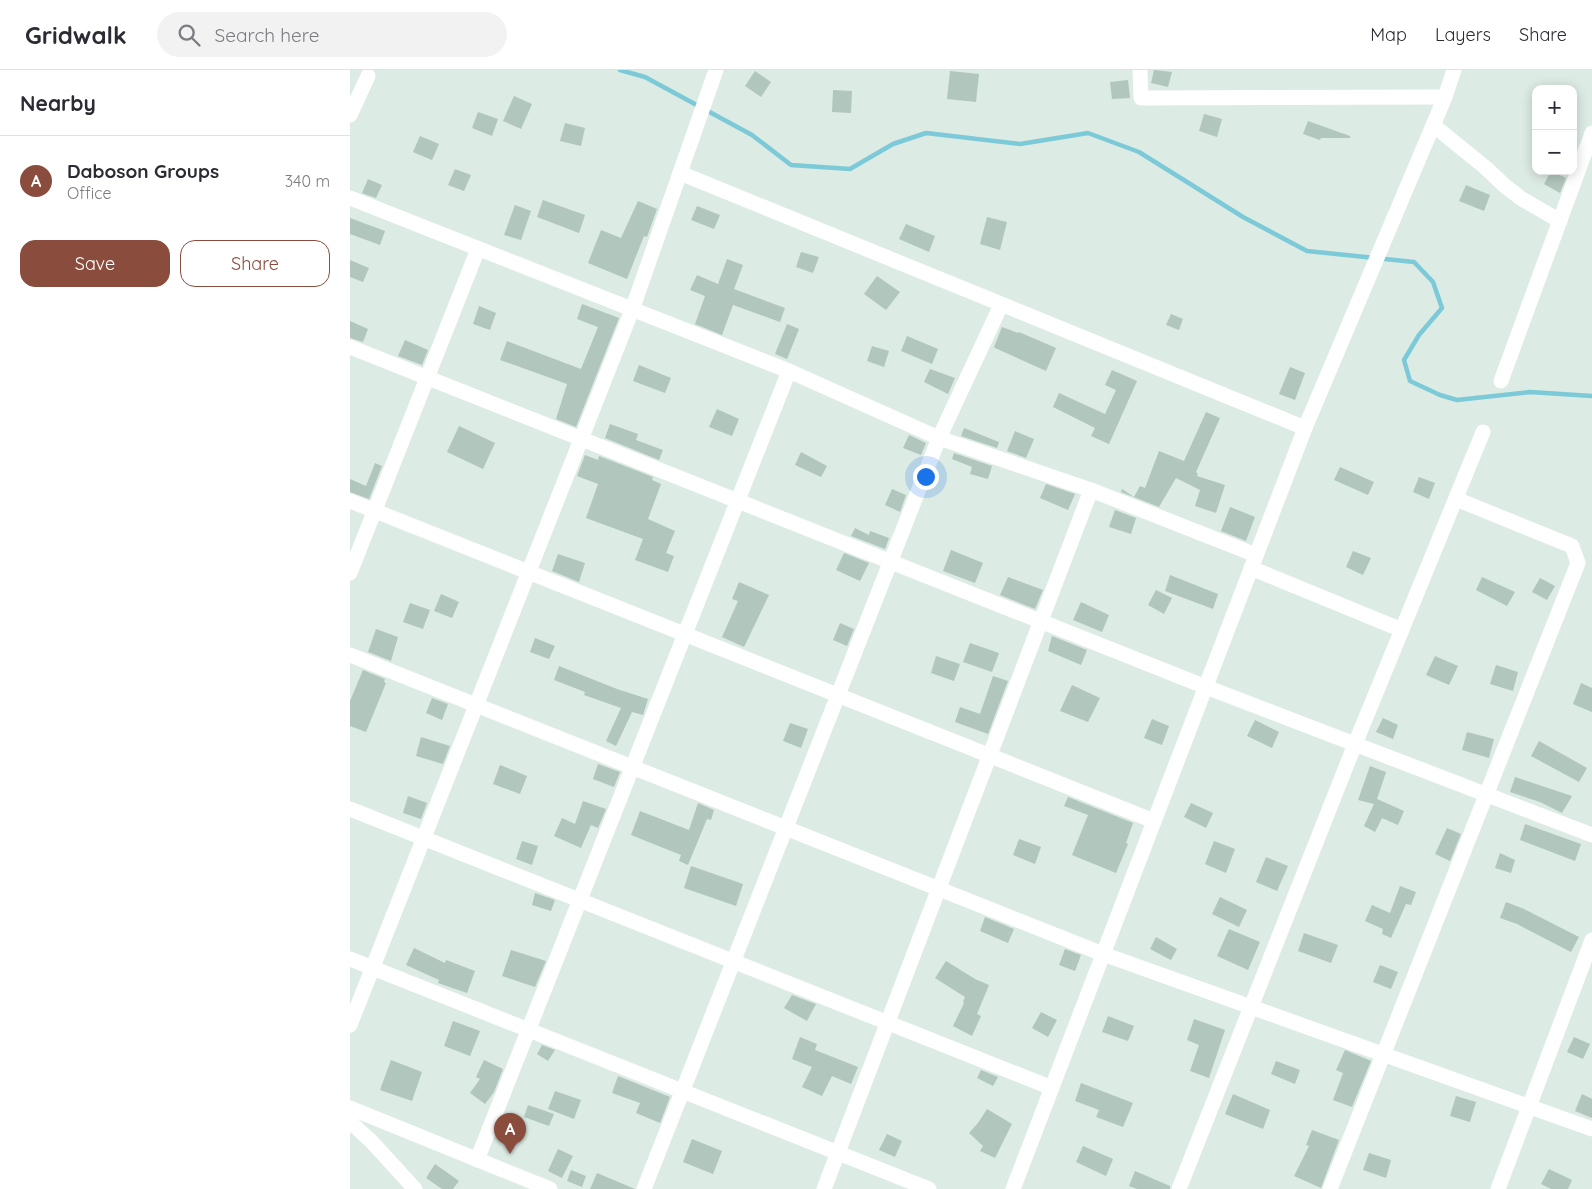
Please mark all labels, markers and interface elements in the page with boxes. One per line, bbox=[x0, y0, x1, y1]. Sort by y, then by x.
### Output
search box bbox=[157, 12, 507, 57]
text: Gridwalk bbox=[25, 20, 127, 50]
icon: search bbox=[175, 21, 203, 49]
text: Search here bbox=[215, 23, 319, 47]
text: Map bbox=[1370, 23, 1407, 46]
text: Layers bbox=[1435, 23, 1491, 46]
text: Share bbox=[1519, 23, 1567, 46]
map controls bbox=[1532, 85, 1577, 175]
button: + bbox=[1532, 85, 1577, 130]
text: Nearby bbox=[20, 90, 96, 116]
button: − bbox=[1532, 130, 1577, 175]
text: Daboson Groups bbox=[67, 159, 219, 183]
text: A bbox=[31, 171, 41, 191]
text: 340 m bbox=[285, 171, 330, 191]
text: Office bbox=[67, 183, 112, 203]
button: Save bbox=[20, 240, 170, 287]
button: Share bbox=[180, 240, 330, 287]
your location bbox=[913, 464, 939, 490]
pin: A bbox=[494, 1113, 526, 1154]

